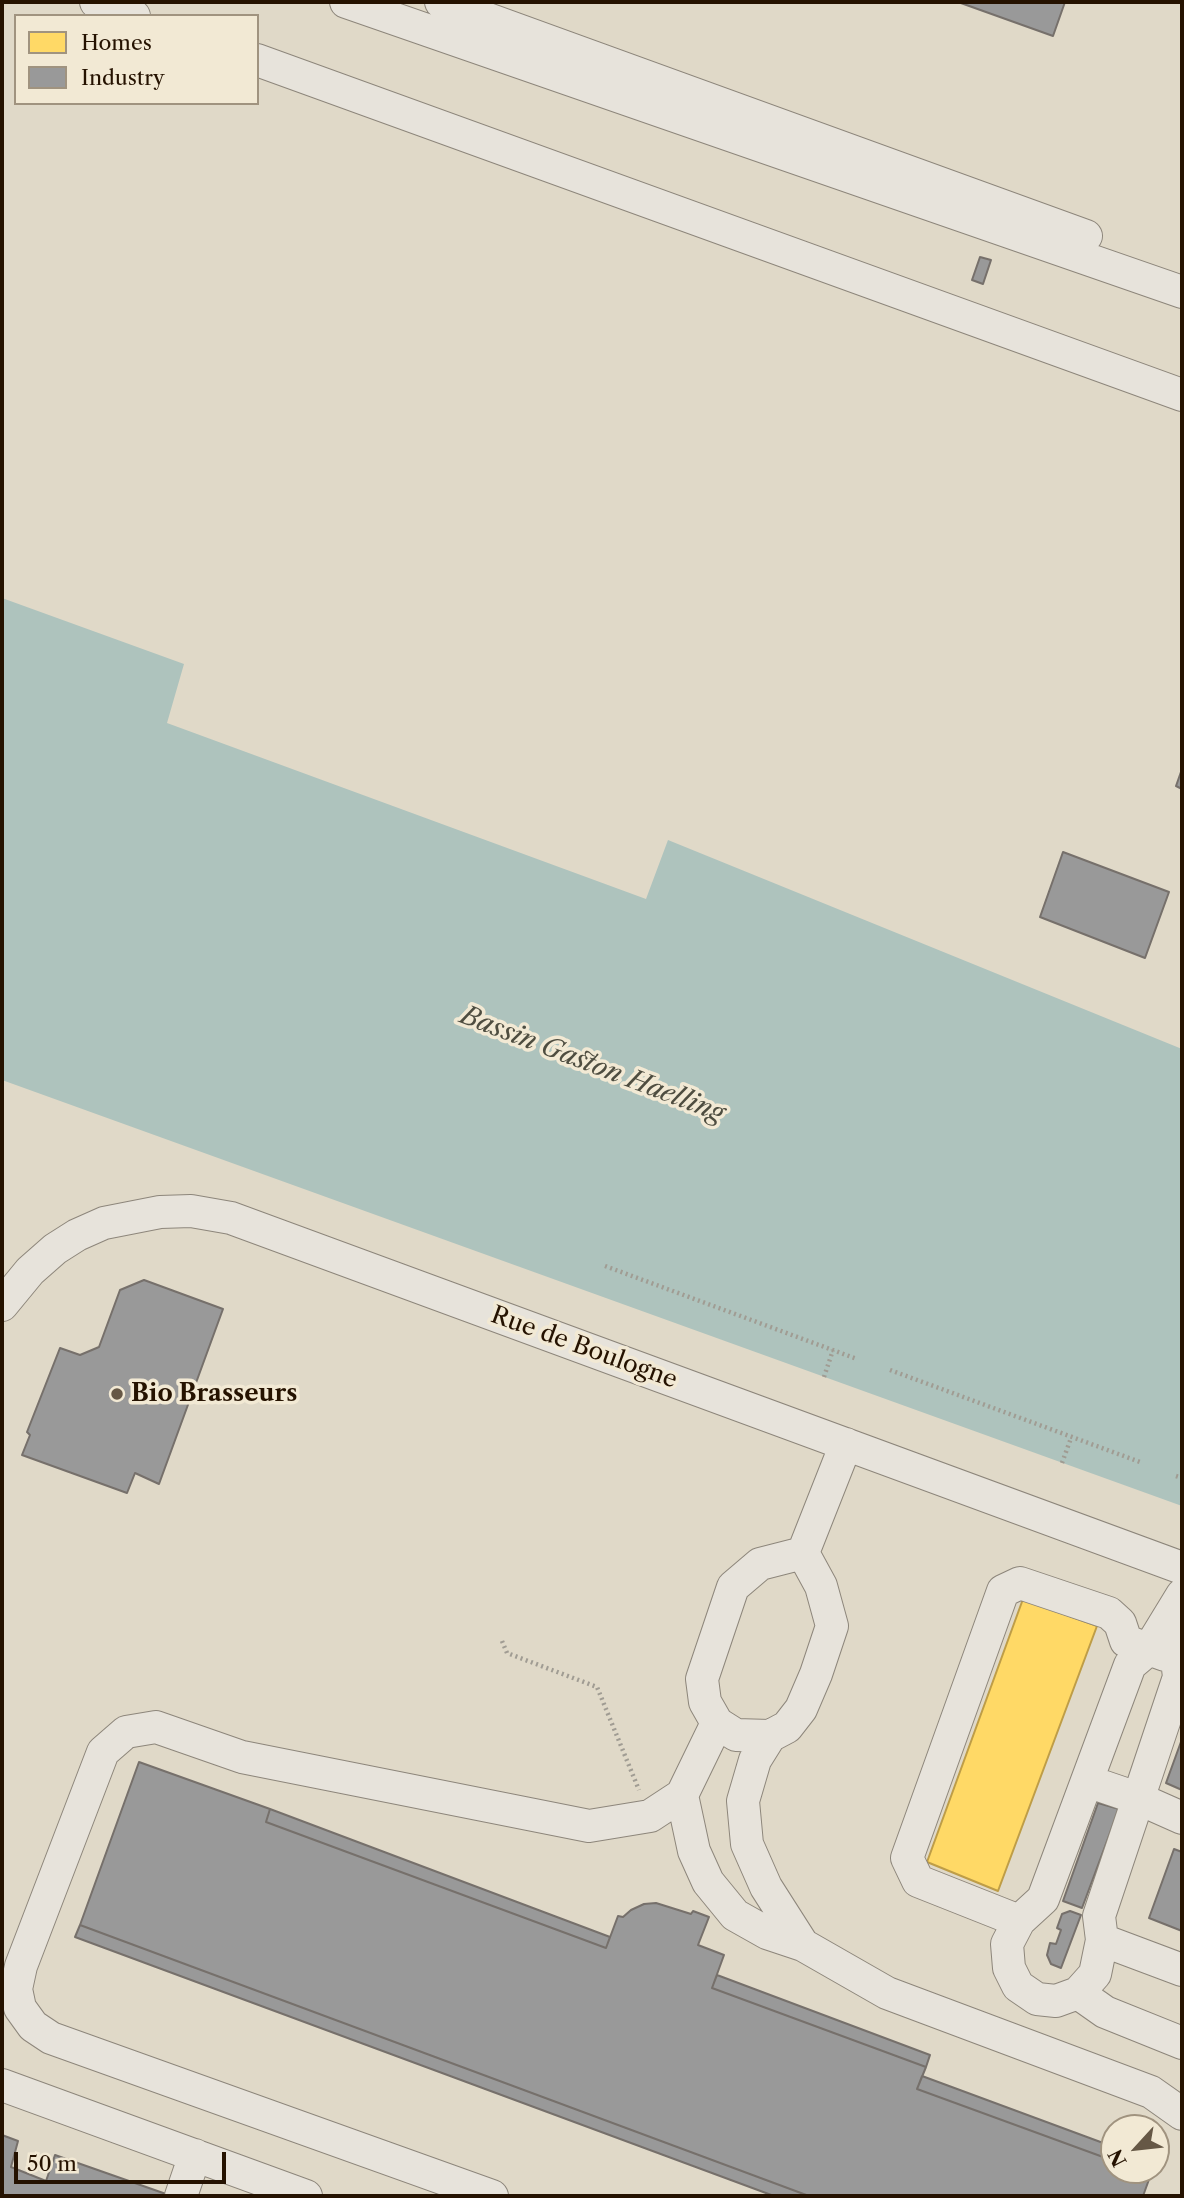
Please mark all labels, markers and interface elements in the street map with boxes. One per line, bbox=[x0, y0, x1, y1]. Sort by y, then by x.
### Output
legend bbox=[14, 14, 259, 105]
text: Homes bbox=[81, 30, 152, 55]
text: Industry bbox=[81, 65, 165, 90]
water label: Bassin Gaston Haelling bbox=[456, 1000, 728, 1130]
street label: Rue de Boulogne bbox=[487, 1301, 681, 1395]
place label: Bio Brasseurs bbox=[131, 1380, 297, 1408]
marker: Bio Brasseurs bbox=[109, 1386, 125, 1402]
north arrow bbox=[1100, 2114, 1170, 2184]
scale bar bbox=[18, 2138, 229, 2182]
text: N bbox=[1104, 2145, 1132, 2170]
text: 50 m bbox=[27, 2151, 77, 2176]

